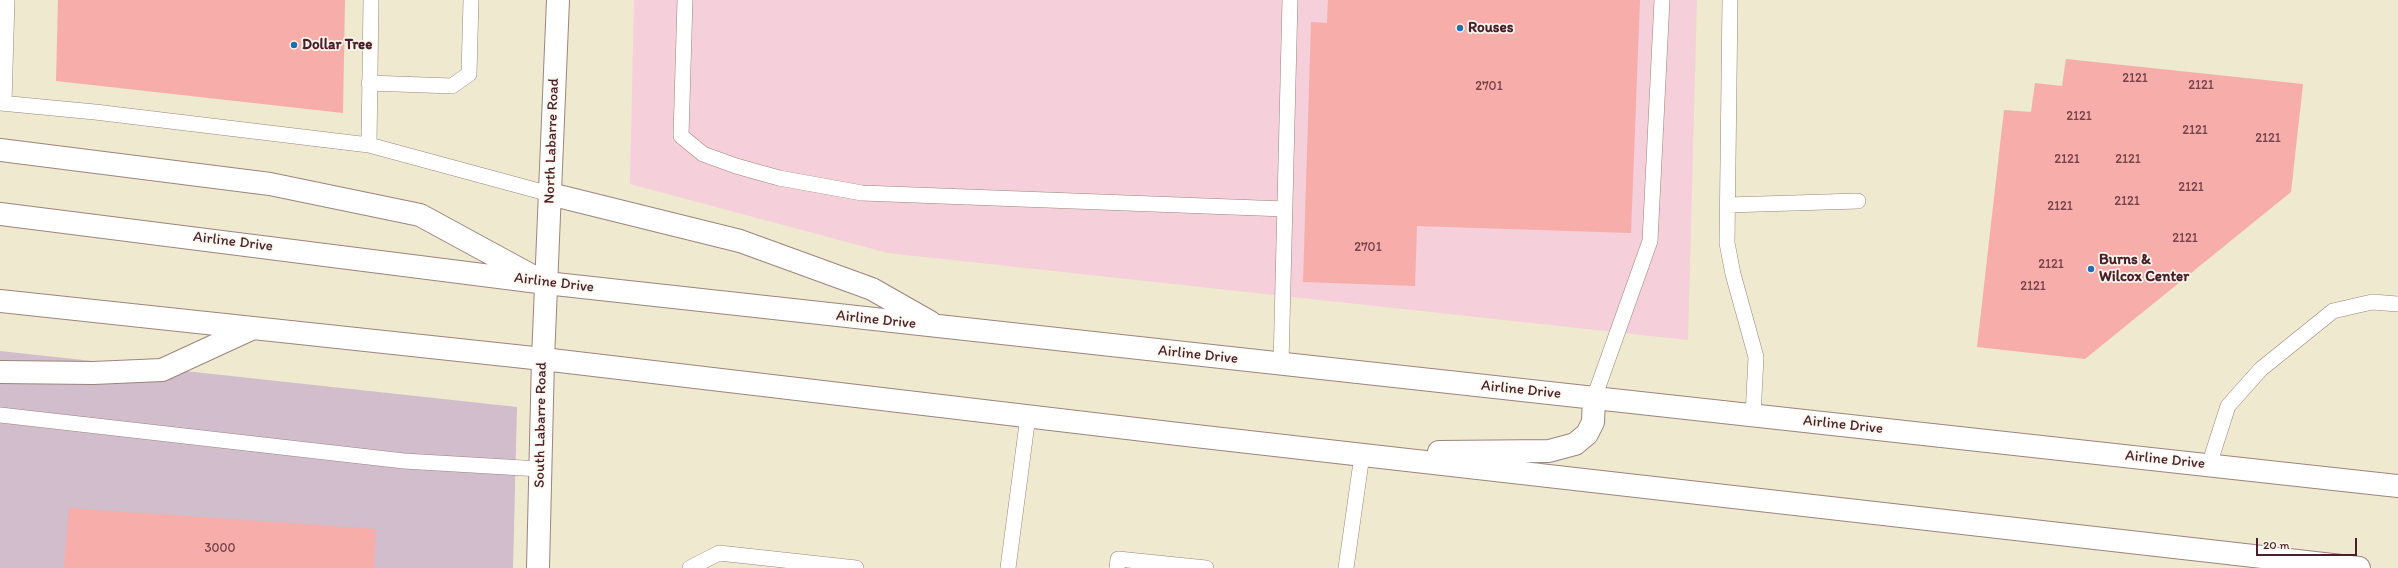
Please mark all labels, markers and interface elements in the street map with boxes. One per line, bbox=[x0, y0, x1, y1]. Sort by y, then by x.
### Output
place label: Rouses bbox=[1468, 19, 1513, 37]
marker: Rouses bbox=[1455, 23, 1465, 33]
place label: Dollar Tree bbox=[302, 36, 372, 54]
marker: Dollar Tree bbox=[289, 40, 299, 50]
house number: 2121 bbox=[2122, 71, 2148, 87]
street label: North Labarre Road bbox=[541, 78, 563, 204]
house number: 2121 bbox=[2188, 78, 2214, 94]
house number: 2701 bbox=[1475, 79, 1503, 95]
house number: 2121 bbox=[2066, 109, 2092, 125]
house number: 2121 bbox=[2182, 123, 2208, 139]
house number: 2121 bbox=[2255, 131, 2281, 147]
house number: 2121 bbox=[2054, 152, 2080, 168]
house number: 2121 bbox=[2115, 152, 2141, 168]
house number: 2121 bbox=[2178, 180, 2204, 196]
house number: 2121 bbox=[2114, 194, 2140, 210]
house number: 2121 bbox=[2047, 199, 2073, 215]
street label: Airline Drive bbox=[192, 228, 274, 256]
house number: 2121 bbox=[2172, 231, 2198, 247]
house number: 2701 bbox=[1354, 240, 1382, 256]
place label: Burns & Wilcox Center bbox=[2099, 251, 2189, 286]
house number: 2121 bbox=[2038, 257, 2064, 273]
marker: Burns & Wilcox Center bbox=[2086, 264, 2096, 274]
street label: Airline Drive bbox=[513, 269, 595, 297]
house number: 2121 bbox=[2020, 279, 2046, 295]
street label: Airline Drive bbox=[835, 307, 917, 333]
street label: Airline Drive bbox=[1157, 342, 1239, 368]
street label: South Labarre Road bbox=[531, 362, 551, 488]
street label: Airline Drive bbox=[1480, 377, 1562, 403]
street label: Airline Drive bbox=[1802, 412, 1884, 438]
street label: Airline Drive bbox=[2124, 447, 2206, 473]
scale bar bbox=[2258, 530, 2359, 556]
text: 20 m bbox=[2263, 538, 2290, 552]
house number: 3000 bbox=[204, 541, 236, 557]

